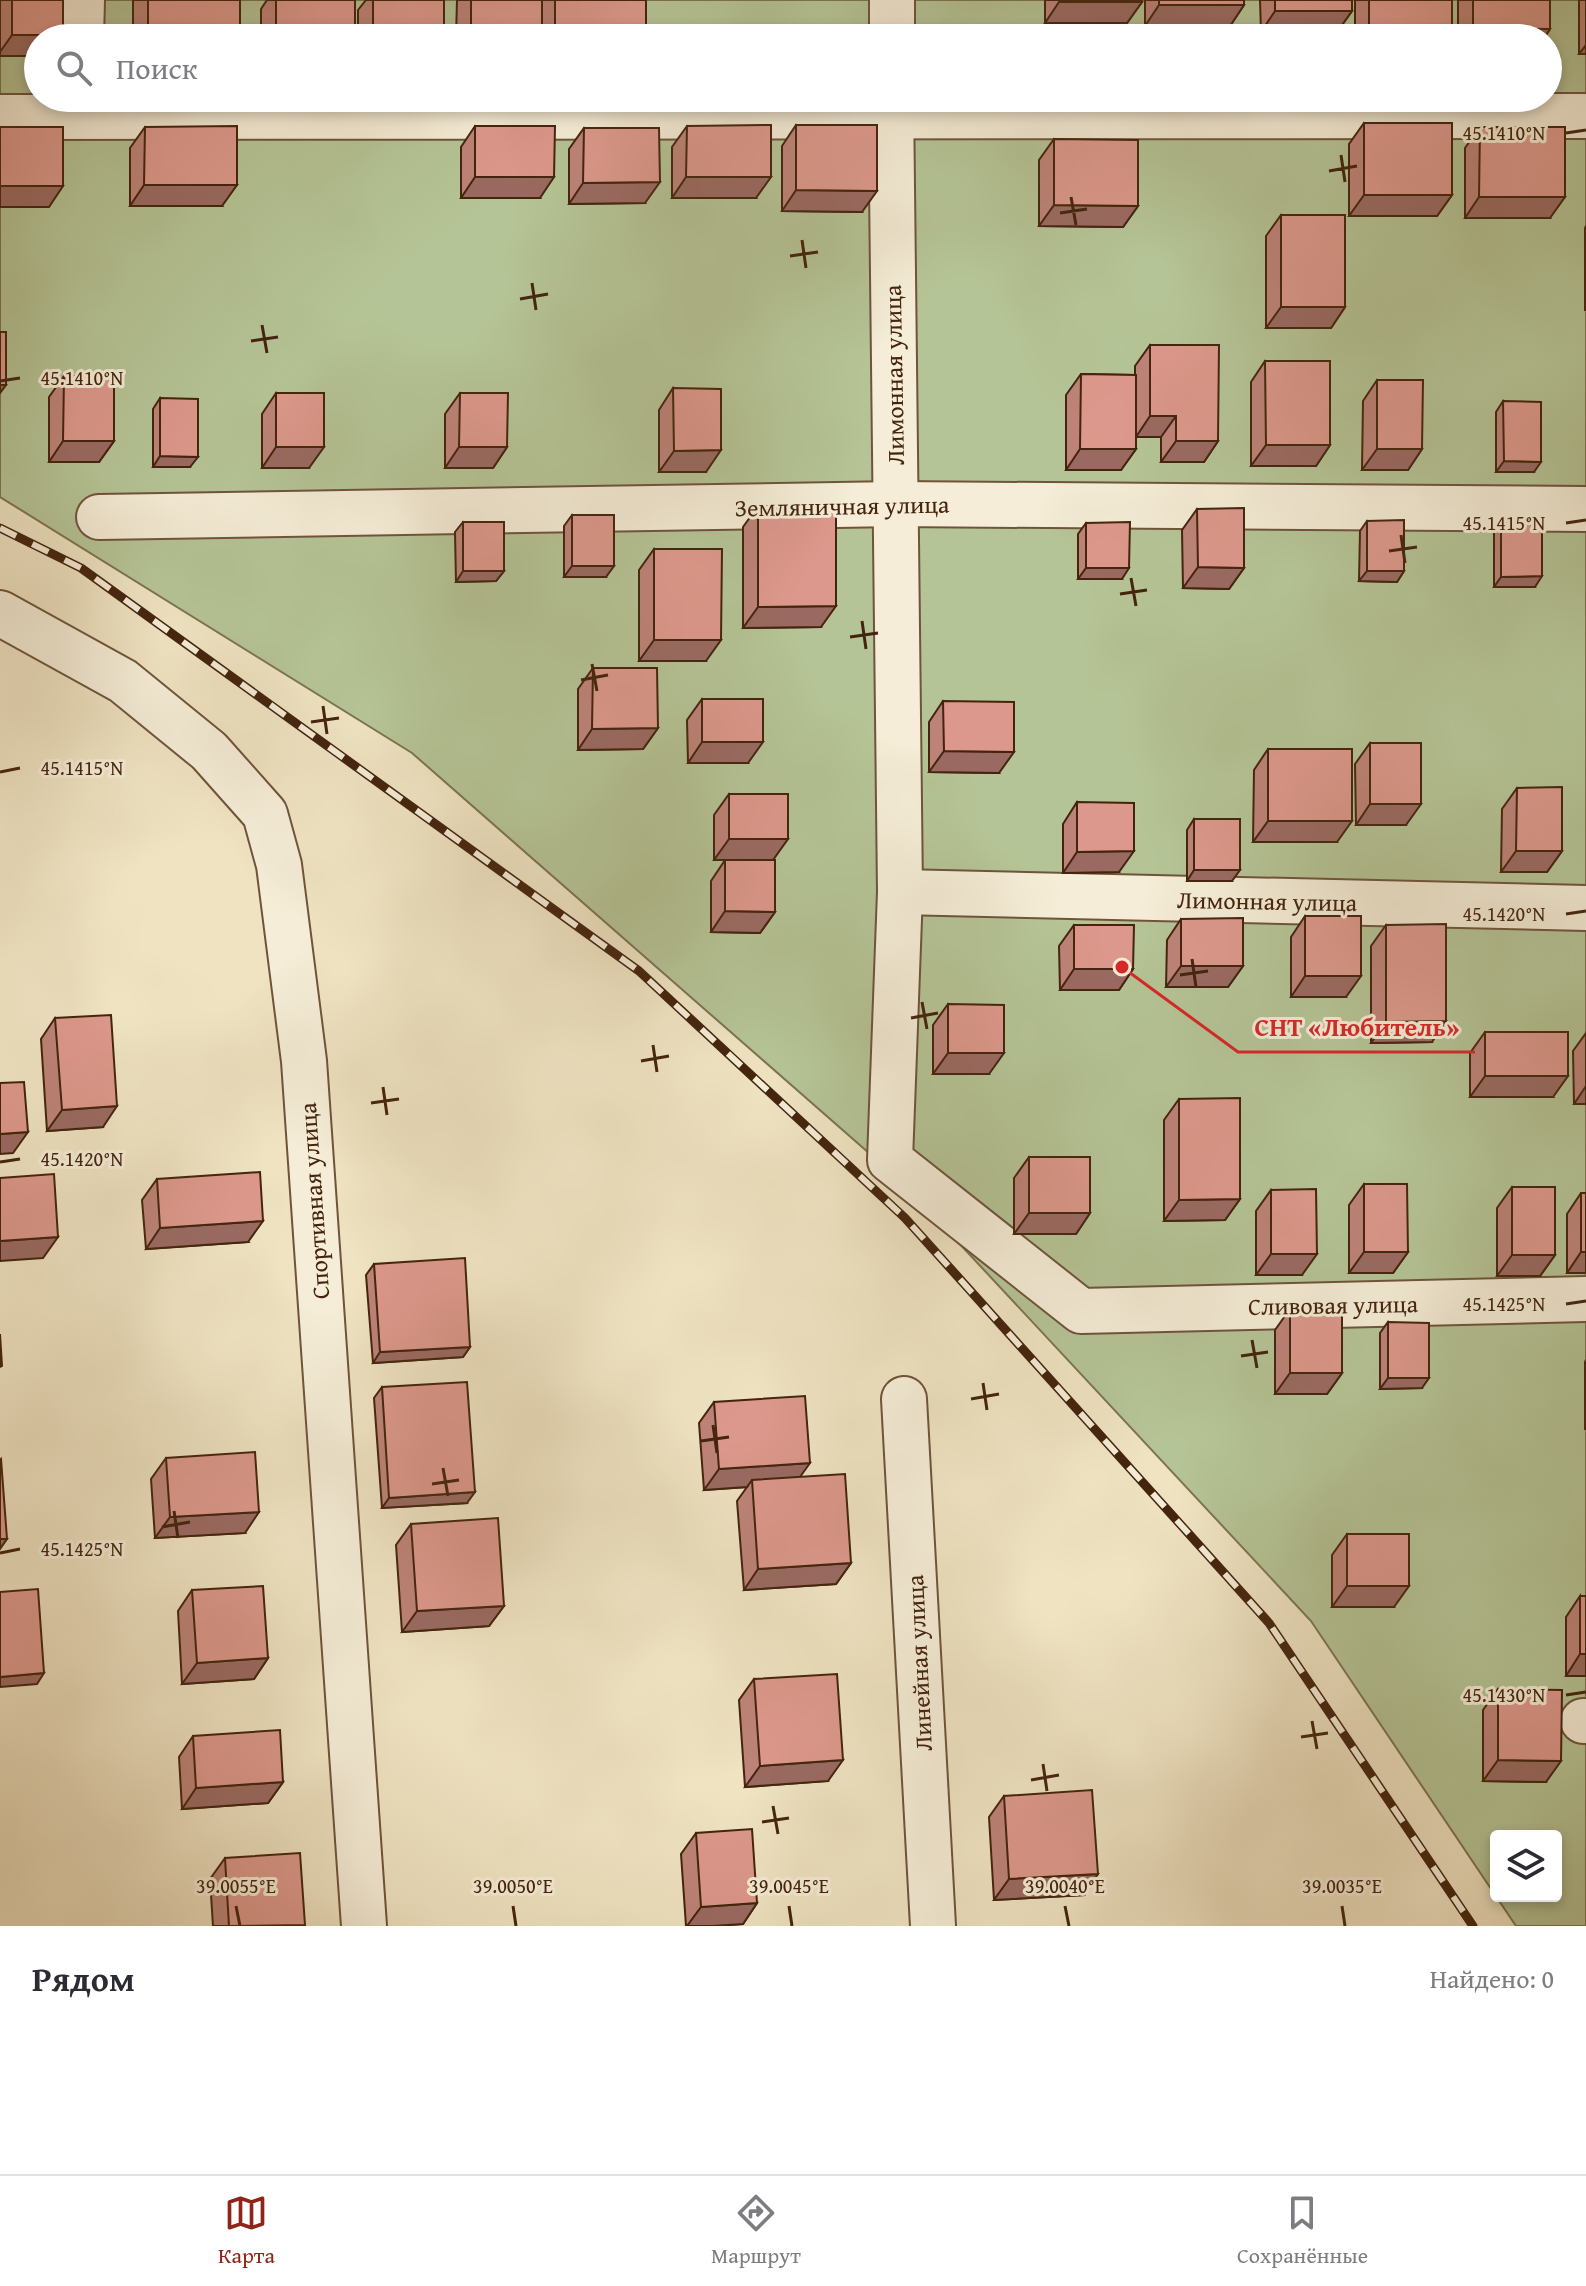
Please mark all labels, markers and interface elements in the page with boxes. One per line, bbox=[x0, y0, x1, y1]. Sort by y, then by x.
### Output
search box bbox=[24, 24, 1562, 112]
icon: search bbox=[52, 46, 96, 90]
text: Поиск bbox=[116, 46, 198, 90]
text: 45.1410°N bbox=[1463, 118, 1545, 147]
street label: Лимонная улица bbox=[875, 284, 913, 465]
text: 45.1410°N bbox=[41, 363, 123, 392]
street label: Земляничная улица bbox=[734, 487, 950, 525]
text: 45.1415°N bbox=[1463, 508, 1545, 537]
text: 45.1415°N bbox=[41, 753, 123, 782]
street label: Лимонная улица bbox=[1177, 882, 1358, 920]
text: 45.1420°N bbox=[1463, 899, 1545, 928]
callout: СНТ «Любитель» bbox=[1238, 1002, 1475, 1052]
text: СНТ «Любитель» bbox=[1255, 1007, 1459, 1046]
street label: Спортивная улица bbox=[290, 1101, 338, 1300]
text: 45.1420°N bbox=[41, 1144, 123, 1173]
street label: Сливовая улица bbox=[1248, 1286, 1419, 1324]
text: 45.1425°N bbox=[1463, 1289, 1545, 1318]
text: 45.1425°N bbox=[41, 1534, 123, 1563]
street label: Линейная улица bbox=[897, 1573, 941, 1752]
text: 45.1430°N bbox=[1463, 1680, 1545, 1709]
map controls bbox=[1490, 1830, 1562, 1902]
button: layers bbox=[1490, 1830, 1562, 1902]
text: 39.0055°E bbox=[196, 1871, 276, 1900]
text: 39.0050°E bbox=[473, 1871, 553, 1900]
text: 39.0045°E bbox=[749, 1871, 829, 1900]
text: 39.0040°E bbox=[1025, 1871, 1105, 1900]
text: 39.0035°E bbox=[1302, 1871, 1382, 1900]
text: Рядом bbox=[32, 1954, 135, 2003]
text: Найдено: 0 bbox=[1430, 1959, 1554, 1998]
tab: Карта bbox=[218, 2191, 275, 2271]
tab: Маршрут bbox=[711, 2191, 801, 2271]
tab: Сохранённые bbox=[1237, 2191, 1368, 2271]

